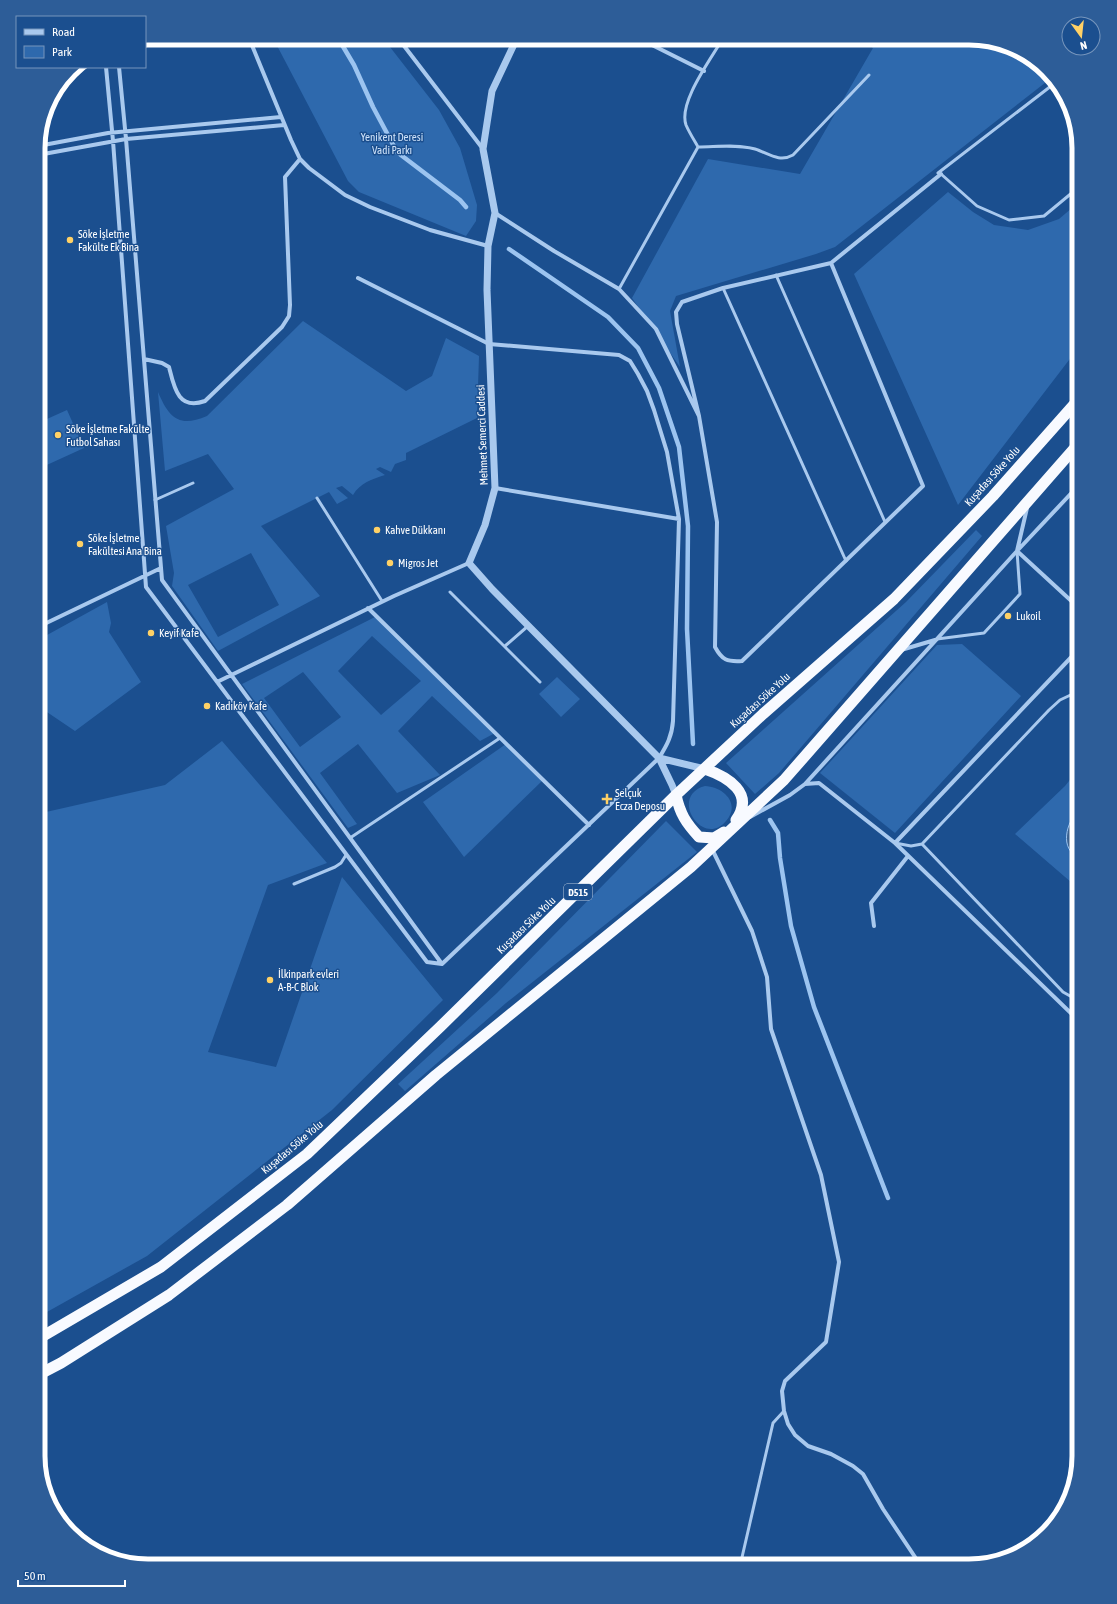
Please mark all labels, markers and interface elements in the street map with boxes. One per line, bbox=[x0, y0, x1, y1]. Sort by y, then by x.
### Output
legend bbox=[16, 16, 146, 68]
north arrow bbox=[1061, 16, 1101, 56]
text: Road bbox=[52, 25, 75, 39]
text: N bbox=[1079, 39, 1088, 52]
text: Park bbox=[52, 45, 73, 59]
park label: Yenikent Deresi Vadi Parkı bbox=[361, 131, 423, 156]
place label: Söke İşletme Fakülte Ek Bina bbox=[78, 228, 139, 253]
marker: Söke İşletme Fakülte Ek Bina bbox=[65, 235, 75, 245]
street label: Mehmet Semerci Caddesi bbox=[474, 384, 490, 486]
place label: Söke İşletme Fakülte Futbol Sahası bbox=[66, 423, 149, 448]
marker: Söke İşletme Fakülte Futbol Sahası bbox=[53, 430, 63, 440]
street label: Kuşadası Söke Yolu bbox=[962, 444, 1022, 508]
place label: Kahve Dükkanı bbox=[385, 524, 446, 536]
marker: Kahve Dükkanı bbox=[372, 525, 382, 535]
place label: Söke İşletme Fakültesi Ana Bina bbox=[88, 532, 162, 557]
marker: Söke İşletme Fakültesi Ana Bina bbox=[75, 539, 85, 549]
place label: Migros Jet bbox=[398, 557, 438, 569]
marker: Migros Jet bbox=[385, 558, 395, 568]
place label: Lukoil bbox=[1016, 610, 1041, 622]
marker: Lukoil bbox=[1003, 611, 1013, 621]
place label: Keyif Kafe bbox=[159, 627, 199, 639]
marker: Keyif Kafe bbox=[146, 628, 156, 638]
street label: Kuşadası Söke Yolu bbox=[728, 670, 792, 730]
place label: Kadıköy Kafe bbox=[215, 700, 267, 712]
marker: Kadıköy Kafe bbox=[202, 701, 212, 711]
place label: Selçuk Ecza Deposu bbox=[615, 787, 665, 812]
marker: Selçuk Ecza Deposu bbox=[602, 794, 612, 804]
road number: D515 bbox=[564, 884, 592, 900]
street label: Kuşadası Söke Yolu bbox=[494, 894, 558, 956]
place label: İlkinpark evleri A-B-C Blok bbox=[278, 968, 339, 993]
marker: İlkinpark evleri A-B-C Blok bbox=[265, 975, 275, 985]
street label: Kuşadası Söke Yolu bbox=[259, 1118, 325, 1176]
scale bar bbox=[18, 1562, 125, 1588]
text: 50 m bbox=[24, 1569, 46, 1583]

